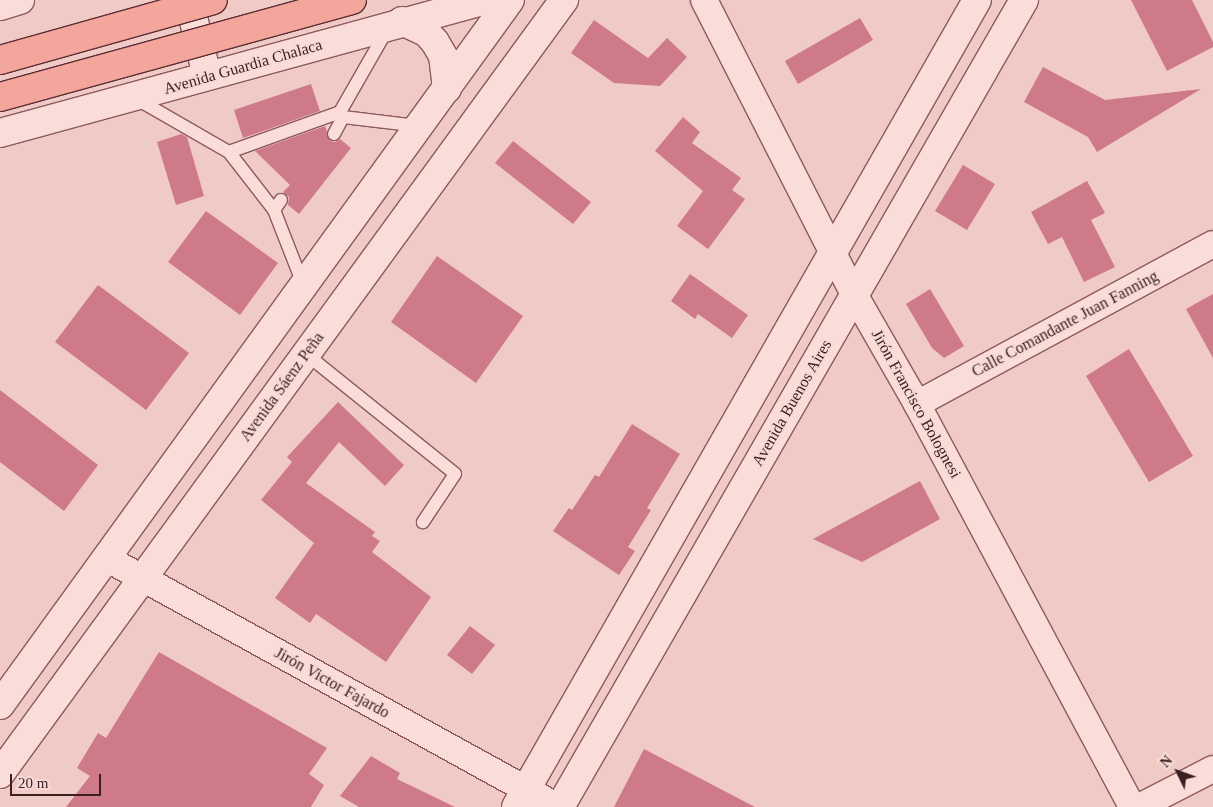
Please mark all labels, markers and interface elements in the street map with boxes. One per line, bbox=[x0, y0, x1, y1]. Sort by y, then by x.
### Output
street label: Avenida Guardia Chalaca bbox=[161, 35, 325, 99]
street label: Calle Comandante Juan Fanning bbox=[968, 267, 1162, 381]
street label: Jirón Francisco Bolognesi bbox=[867, 326, 965, 482]
street label: Avenida Sáenz Peña bbox=[236, 329, 328, 445]
street label: Avenida Buenos Aires bbox=[748, 336, 836, 470]
street label: Jirón Victor Fajardo bbox=[271, 643, 393, 723]
north arrow bbox=[1153, 747, 1203, 797]
text: N bbox=[1158, 753, 1175, 770]
scale bar bbox=[12, 764, 104, 796]
text: 20 m bbox=[18, 775, 48, 791]

